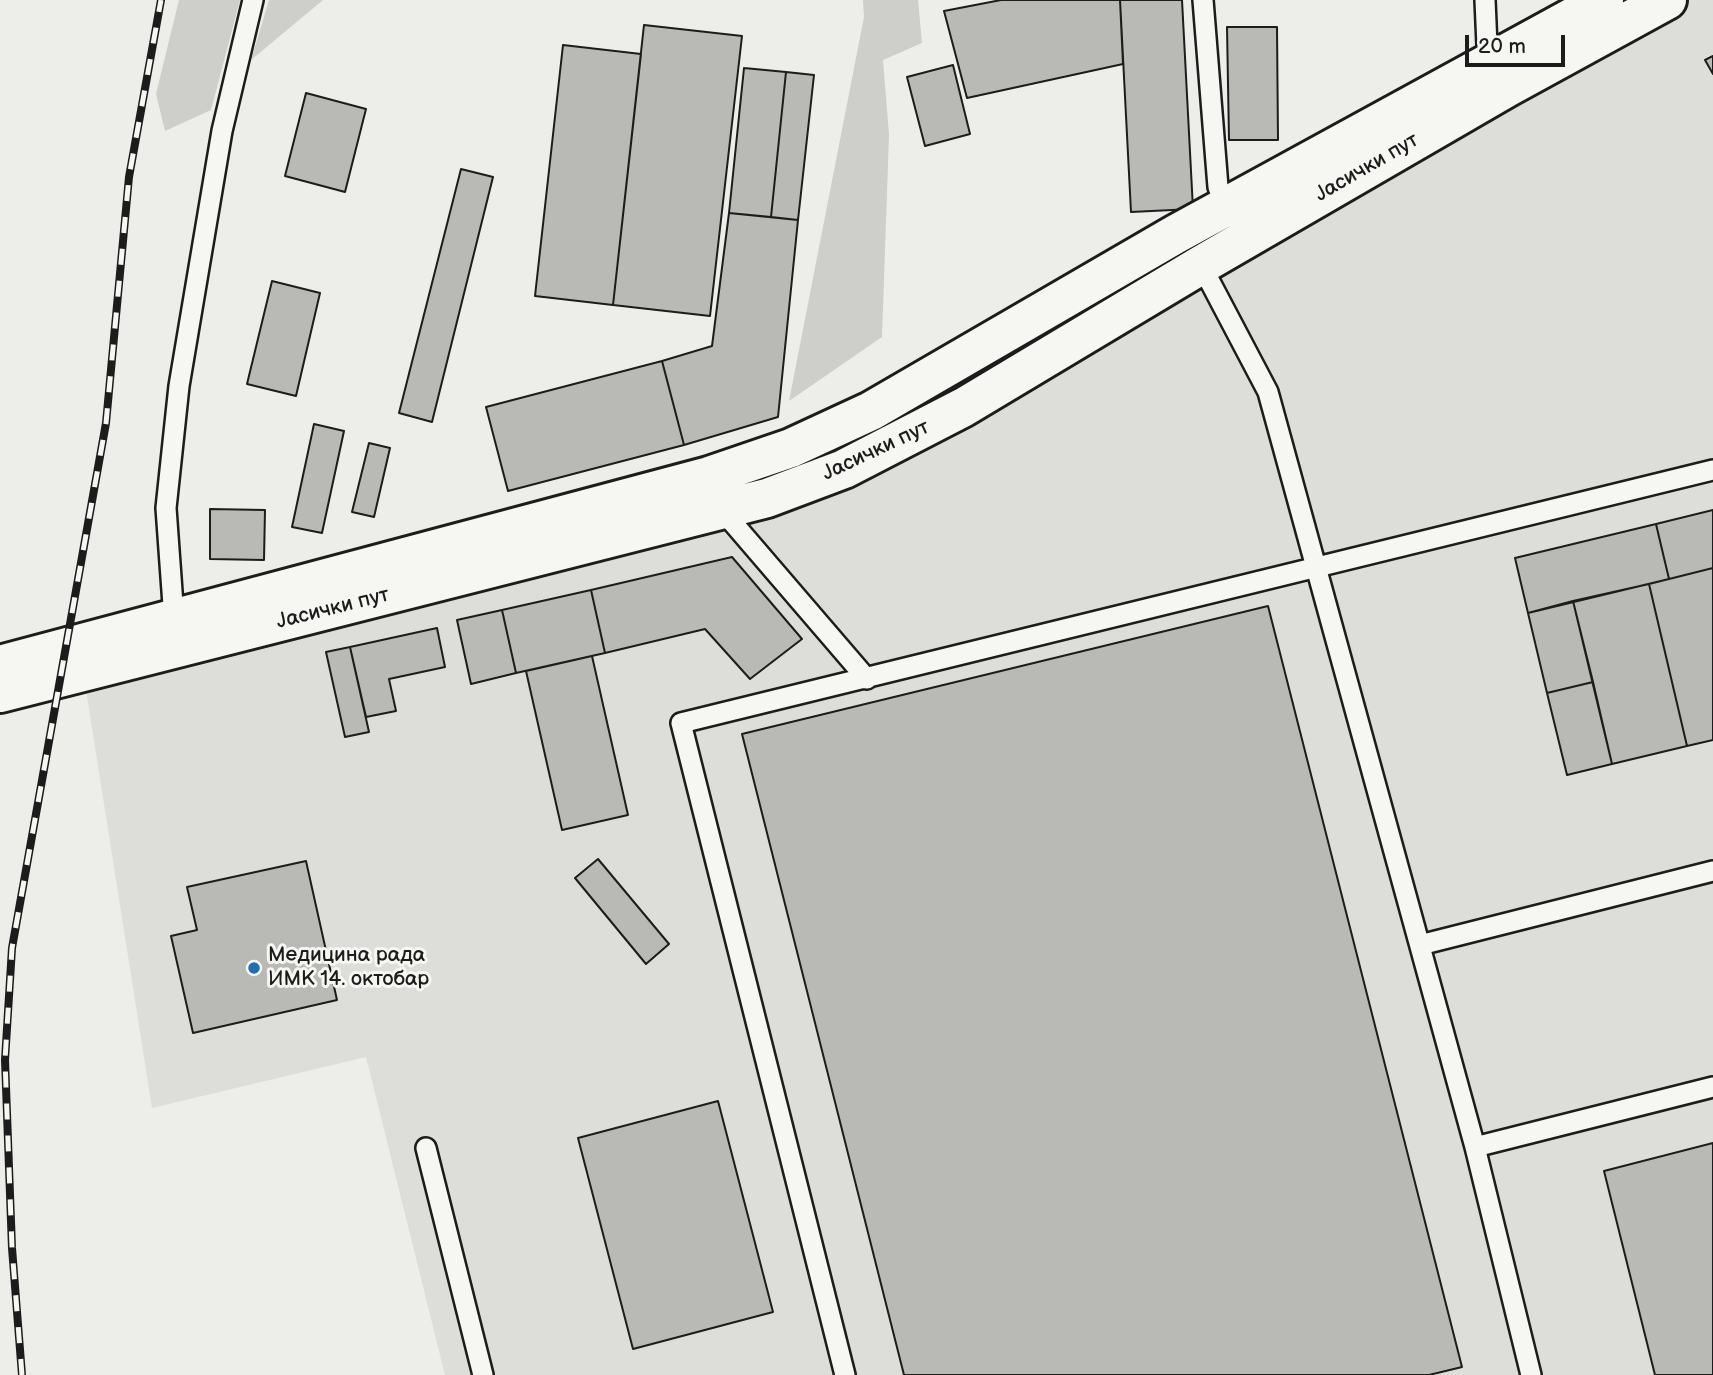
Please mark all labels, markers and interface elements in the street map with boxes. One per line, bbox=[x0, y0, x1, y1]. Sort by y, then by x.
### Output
scale bar bbox=[1468, 21, 1568, 65]
text: 20 m bbox=[1478, 34, 1526, 59]
street label: Јасички пут bbox=[1311, 128, 1423, 208]
street label: Јасички пут bbox=[818, 415, 934, 487]
street label: Јасички пут bbox=[274, 583, 392, 635]
place label: Медицина рада ИМК 14. октобар bbox=[268, 943, 429, 993]
marker: Медицина рада ИМК 14. октобар bbox=[246, 960, 262, 976]

